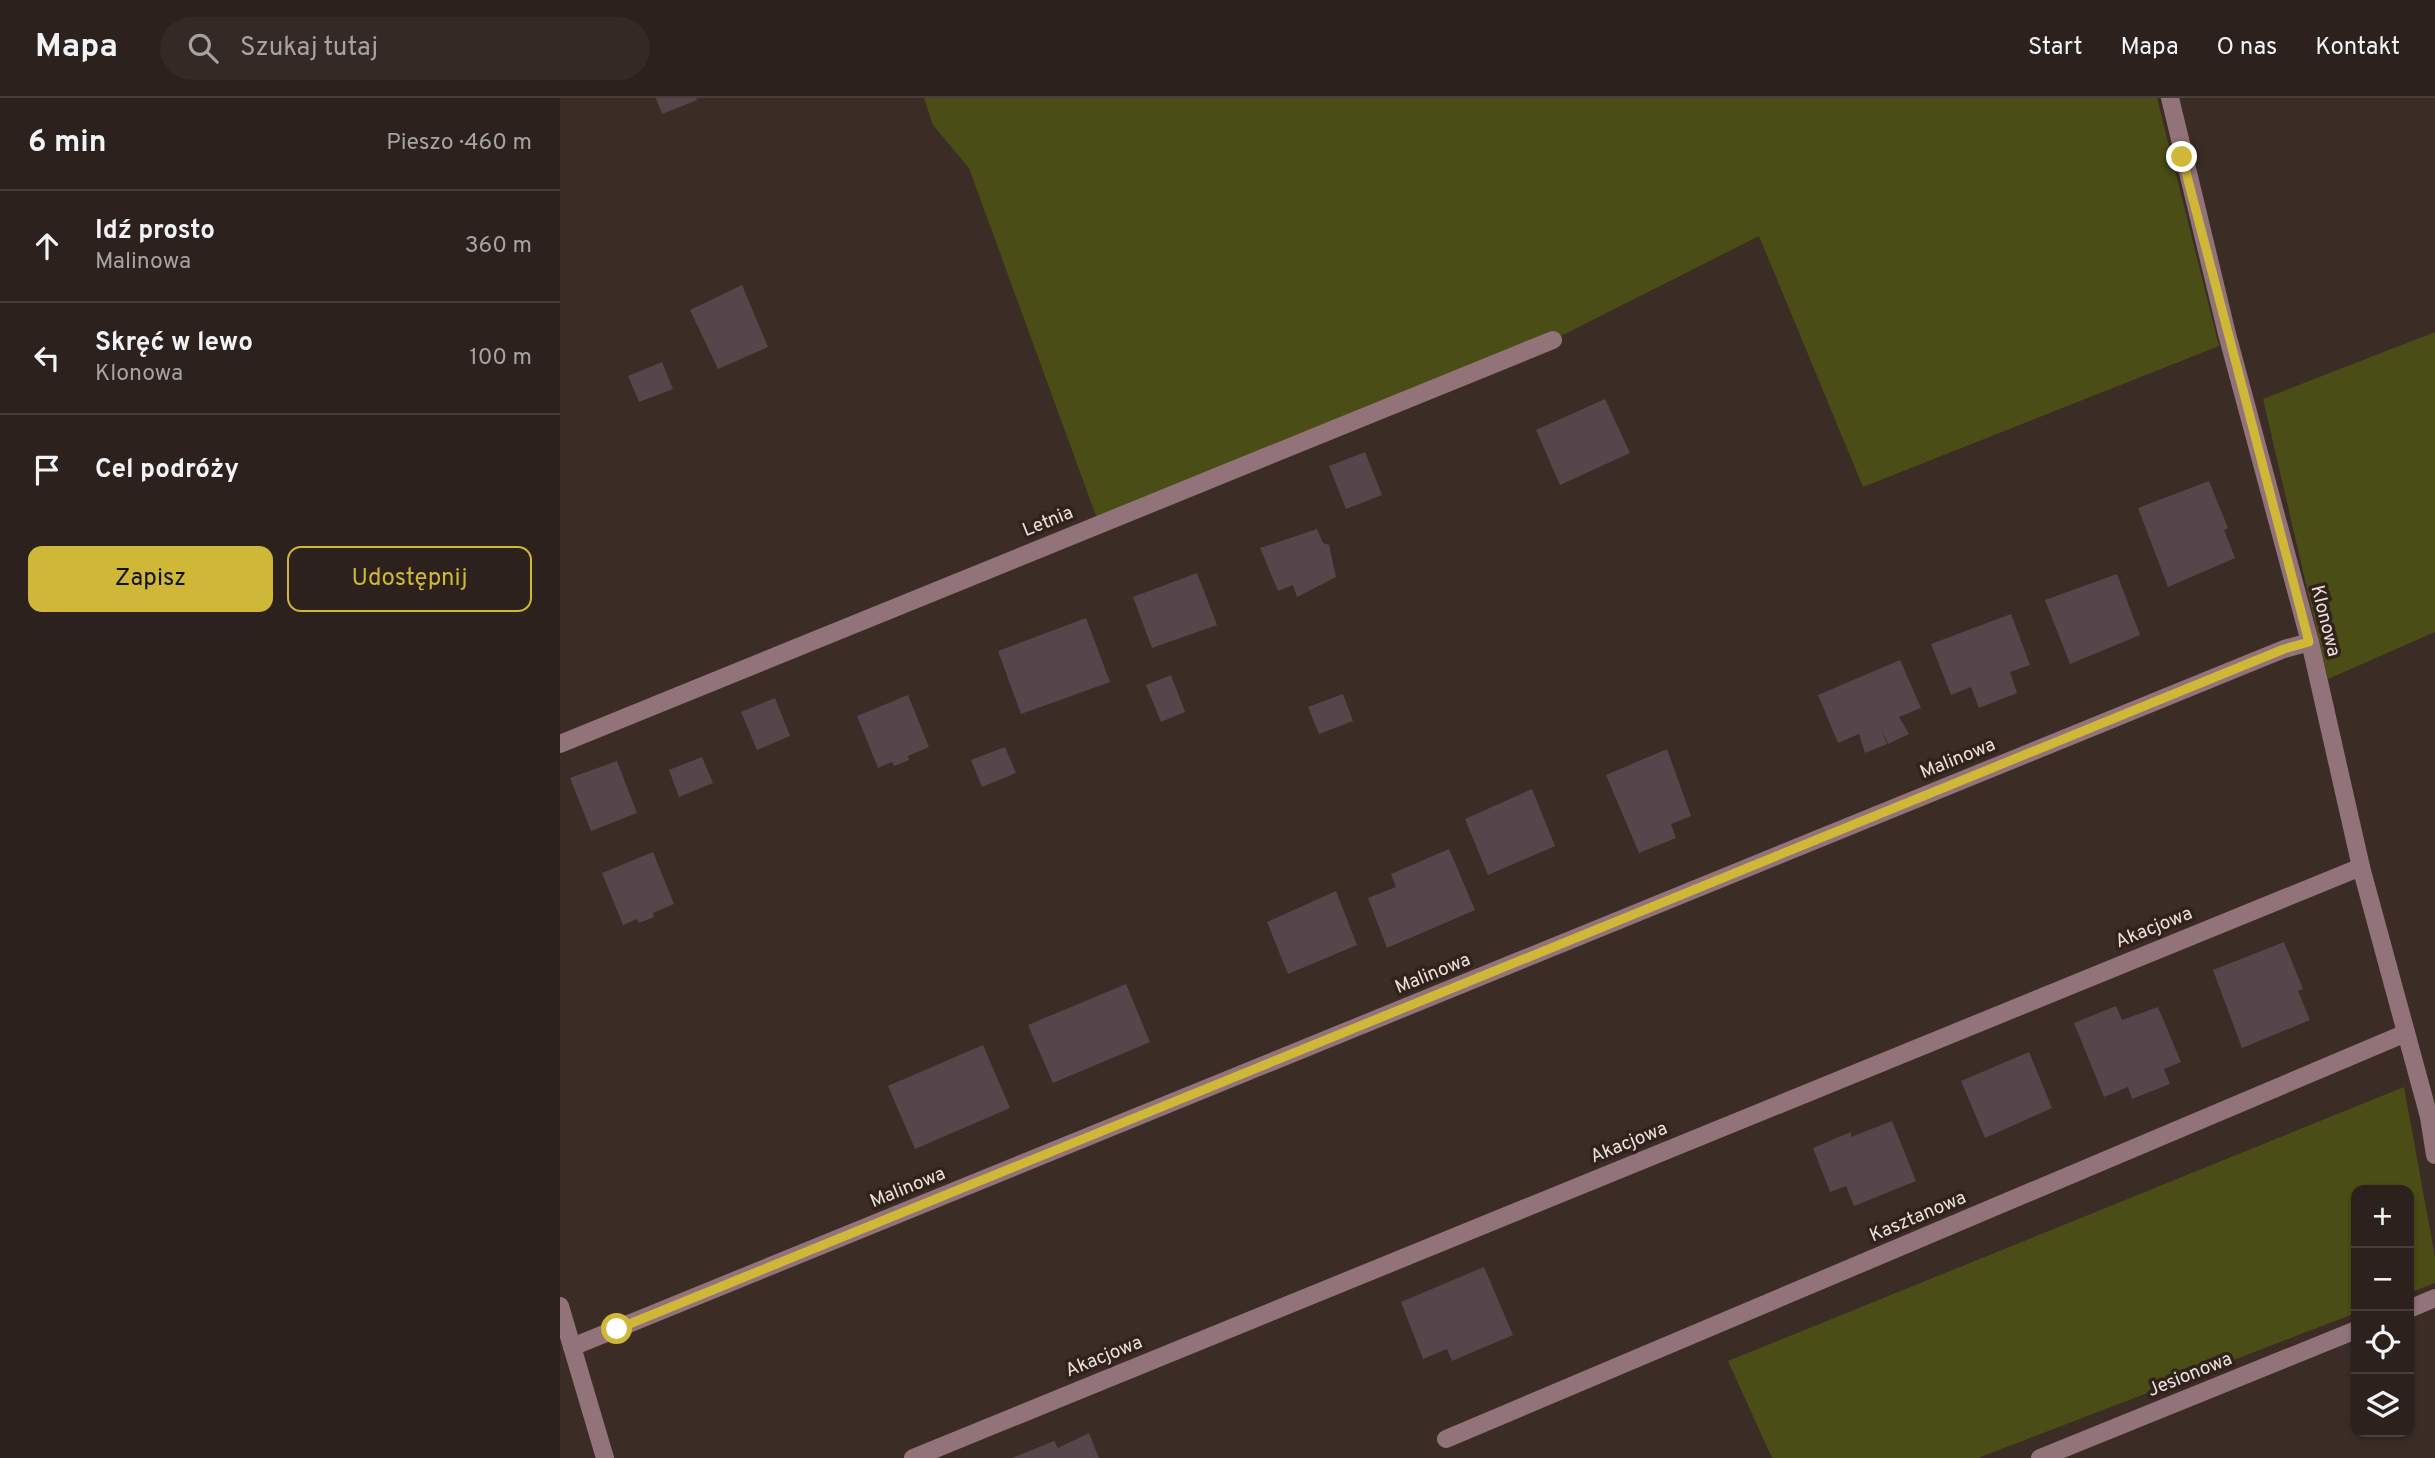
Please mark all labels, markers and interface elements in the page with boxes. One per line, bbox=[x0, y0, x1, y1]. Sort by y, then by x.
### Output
search box bbox=[160, 17, 650, 80]
text: Mapa bbox=[35, 27, 118, 69]
icon: search bbox=[184, 29, 222, 67]
text: Szukaj tutaj bbox=[240, 32, 378, 65]
text: Start bbox=[2028, 33, 2083, 63]
text: Mapa bbox=[2121, 33, 2179, 63]
text: O nas bbox=[2217, 33, 2277, 63]
text: Kontakt bbox=[2315, 33, 2400, 63]
text: 6 min bbox=[28, 125, 106, 162]
text: Pieszo · 460 m bbox=[386, 129, 532, 158]
route end bbox=[2166, 141, 2197, 172]
text: Idź prosto bbox=[95, 215, 215, 248]
icon: ahead bbox=[28, 227, 66, 265]
text: 360 m bbox=[465, 232, 532, 261]
text: Malinowa bbox=[95, 248, 191, 277]
text: Skręć w lewo bbox=[95, 327, 253, 360]
icon: left bbox=[28, 339, 66, 377]
text: 100 m bbox=[469, 344, 532, 373]
text: Klonowa bbox=[95, 360, 183, 389]
icon: arrive bbox=[28, 451, 66, 489]
text: Cel podróży bbox=[95, 454, 239, 487]
street label: Letnia bbox=[1019, 501, 1077, 543]
button: Zapisz bbox=[28, 546, 273, 612]
button: Udostępnij bbox=[287, 546, 532, 612]
street label: Klonowa bbox=[2305, 583, 2345, 659]
street label: Malinowa bbox=[1917, 733, 1999, 785]
street label: Akacjowa bbox=[2112, 902, 2196, 954]
street label: Malinowa bbox=[1392, 948, 1474, 1000]
street label: Akacjowa bbox=[1587, 1117, 1671, 1169]
street label: Malinowa bbox=[867, 1162, 949, 1214]
map controls bbox=[2351, 1185, 2414, 1437]
button: + bbox=[2351, 1185, 2414, 1248]
street label: Kasztanowa bbox=[1866, 1186, 1970, 1248]
button: − bbox=[2351, 1248, 2414, 1311]
button: locate bbox=[2351, 1311, 2414, 1374]
route start bbox=[601, 1313, 632, 1344]
street label: Akacjowa bbox=[1062, 1331, 1146, 1383]
street label: Jesionowa bbox=[2144, 1347, 2236, 1403]
button: layers bbox=[2351, 1374, 2414, 1437]

